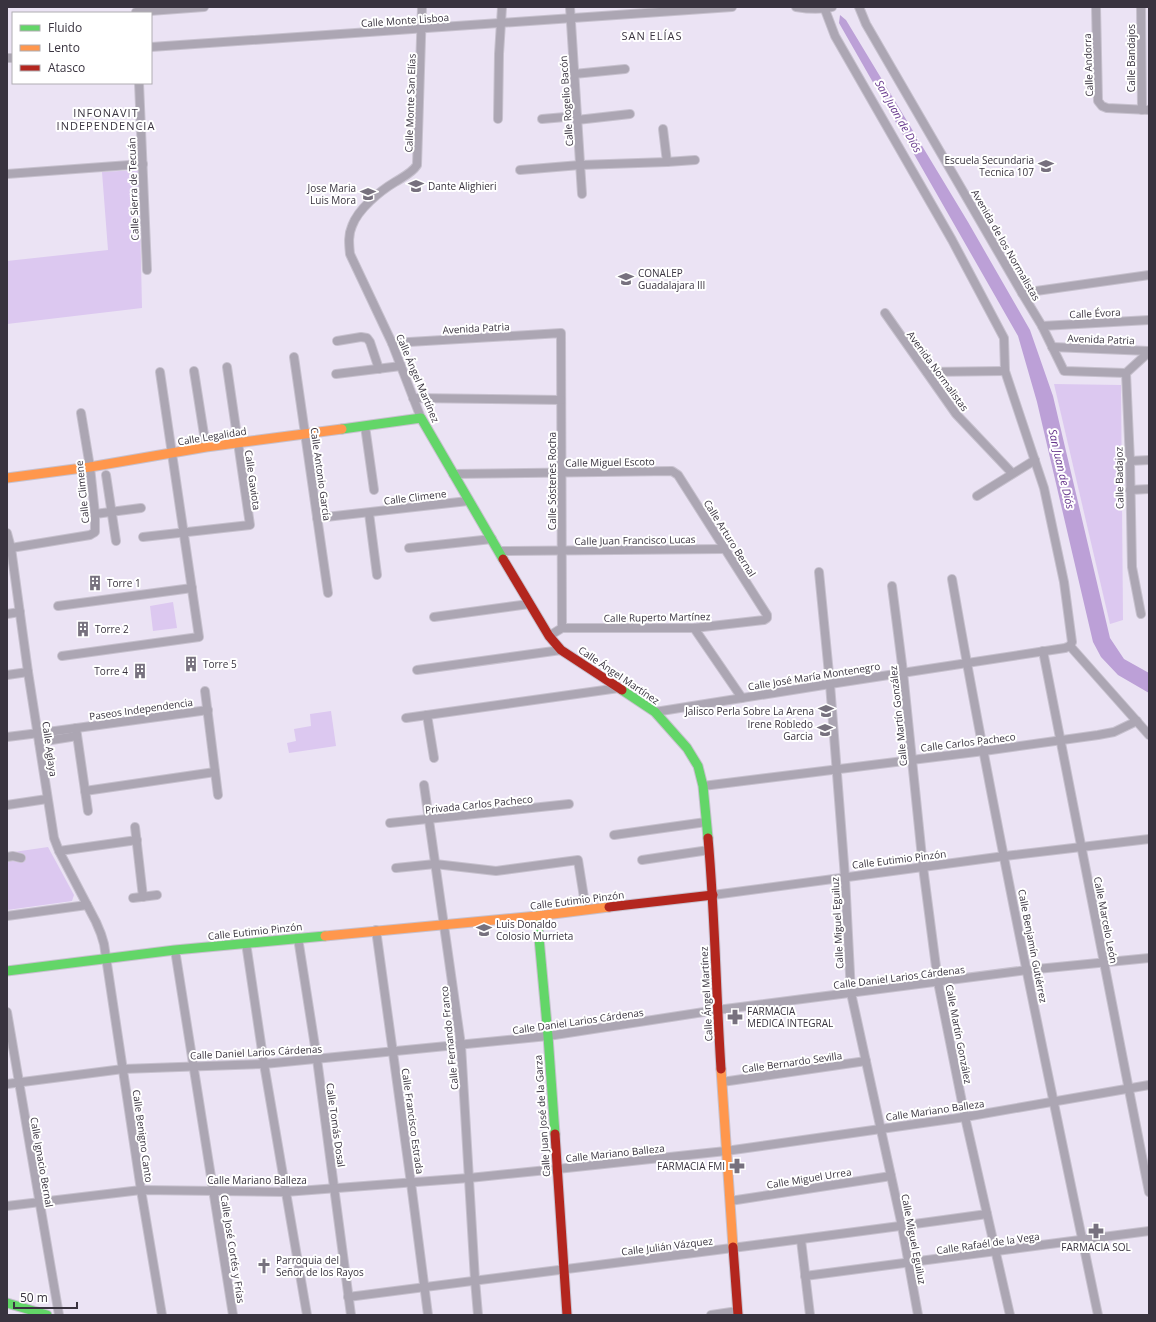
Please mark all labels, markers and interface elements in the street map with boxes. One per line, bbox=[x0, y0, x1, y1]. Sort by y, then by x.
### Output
street label: Calle Monte Lisboa bbox=[360, 10, 450, 30]
legend bbox=[12, 12, 152, 84]
text: Fluido bbox=[48, 19, 82, 36]
street label: Calle Bandajos bbox=[1124, 24, 1138, 92]
district label: SAN ELÍAS bbox=[621, 28, 683, 43]
street label: Calle Andorra bbox=[1080, 33, 1096, 97]
text: Lento bbox=[48, 39, 80, 56]
street label: Calle Monte San Elías bbox=[401, 53, 419, 153]
street label: Calle Rogelio Bacón bbox=[556, 55, 576, 147]
text: Atasco bbox=[48, 59, 85, 76]
water label: San Juan de Diós bbox=[872, 77, 926, 155]
district label: INFONAVIT INDEPENDENCIA bbox=[57, 105, 155, 133]
street label: Calle Sierra de Tecuán bbox=[124, 137, 142, 241]
place label: Escuela Secundaria Tecnica 107 bbox=[944, 153, 1034, 179]
school or university icon: Escuela Secundaria Tecnica 107 bbox=[1037, 157, 1055, 175]
school or university icon: Dante Alighieri bbox=[407, 177, 425, 195]
place label: Dante Alighieri bbox=[428, 179, 496, 193]
place label: Jose Maria Luis Mora bbox=[307, 181, 356, 207]
school or university icon: Jose Maria Luis Mora bbox=[359, 185, 377, 203]
street label: Avenida de los Normalistas bbox=[968, 187, 1044, 303]
place label: CONALEP Guadalajara III bbox=[638, 266, 705, 292]
school or university icon: CONALEP Guadalajara III bbox=[617, 270, 635, 288]
street label: Calle Évora bbox=[1069, 305, 1121, 321]
street label: Avenida Patria bbox=[442, 319, 510, 337]
street label: Avenida Normalistas bbox=[904, 328, 972, 414]
street label: Avenida Patria bbox=[1067, 331, 1135, 347]
street label: Calle Ángel Martínez bbox=[393, 332, 443, 425]
street label: Calle Legalidad bbox=[176, 424, 248, 448]
street label: Calle Antonio García bbox=[308, 426, 334, 522]
water label: San Juan de Diós bbox=[1046, 428, 1079, 511]
street label: Calle Sóstenes Rocha bbox=[545, 432, 559, 530]
street label: Calle Badajoz bbox=[1111, 447, 1127, 509]
street label: Calle Gaviota bbox=[242, 449, 264, 511]
street label: Calle Miguel Escoto bbox=[565, 454, 655, 470]
street label: Calle Climene bbox=[72, 460, 92, 524]
street label: Calle Climene bbox=[383, 486, 448, 508]
street label: Calle Arturo Bernal bbox=[701, 497, 759, 579]
street label: Calle Juan Francisco Lucas bbox=[574, 532, 696, 548]
building icon: Torre 1 bbox=[86, 574, 104, 592]
place label: Torre 1 bbox=[107, 576, 141, 590]
street label: Calle Ruperto Martínez bbox=[604, 609, 711, 625]
building icon: Torre 2 bbox=[74, 620, 92, 638]
place label: Torre 2 bbox=[95, 622, 129, 636]
street label: Calle Ángel Martínez bbox=[576, 643, 663, 708]
building icon: Torre 5 bbox=[182, 655, 200, 673]
place label: Torre 5 bbox=[203, 657, 237, 671]
street label: Calle José María Montenegro bbox=[747, 659, 881, 693]
building icon: Torre 4 bbox=[131, 662, 149, 680]
place label: Torre 4 bbox=[94, 664, 128, 678]
street label: Calle Martín González bbox=[886, 665, 910, 767]
street label: Paseos Independencia bbox=[88, 695, 194, 723]
school or university icon: Jalisco Perla Sobre La Arena bbox=[817, 702, 835, 720]
place label: Jalisco Perla Sobre La Arena bbox=[684, 704, 814, 718]
place label: Irene Robledo Garcia bbox=[748, 717, 813, 743]
street label: Calle Aglaya bbox=[39, 721, 61, 777]
school or university icon: Irene Robledo Garcia bbox=[816, 721, 834, 739]
street label: Calle Carlos Pacheco bbox=[920, 729, 1016, 755]
street label: Privada Carlos Pacheco bbox=[424, 791, 534, 817]
street label: Calle Eutimio Pinzón bbox=[851, 846, 947, 872]
street label: Calle Marcelo León bbox=[1091, 875, 1121, 965]
street label: Calle Miguel Eguiluz bbox=[828, 876, 846, 969]
street label: Calle Eutimio Pinzón bbox=[529, 887, 625, 913]
street label: Calle Benjamín Gutiérrez bbox=[1015, 888, 1051, 1004]
place label: Luis Donaldo Colosio Murrieta bbox=[496, 917, 573, 943]
street label: Calle Eutimio Pinzón bbox=[207, 919, 303, 943]
school or university icon: Luis Donaldo Colosio Murrieta bbox=[475, 921, 493, 939]
street label: Calle Ángel Martínez bbox=[697, 946, 715, 1042]
street label: Calle Daniel Larios Cárdenas bbox=[833, 962, 966, 992]
street label: Calle Martín González bbox=[942, 983, 976, 1085]
street label: Calle Fernando Franco bbox=[437, 985, 461, 1091]
place label: FARMACIA MEDICA INTEGRAL bbox=[747, 1004, 833, 1030]
street label: Calle Daniel Larios Cárdenas bbox=[512, 1005, 645, 1037]
pharmacy icon: FARMACIA MEDICA INTEGRAL bbox=[726, 1008, 744, 1026]
street label: Calle Daniel Larios Cárdenas bbox=[190, 1042, 323, 1062]
street label: Calle Bernardo Sevilla bbox=[741, 1048, 843, 1076]
street label: Calle Juan José de la Garza bbox=[531, 1055, 553, 1177]
street label: Calle Francisco Estrada bbox=[399, 1067, 427, 1175]
street label: Calle Tomás Dosal bbox=[323, 1082, 349, 1168]
street label: Calle Benigno Canto bbox=[130, 1089, 156, 1183]
street label: Calle Mariano Balleza bbox=[885, 1096, 985, 1124]
street label: Calle Ignacio Bernal bbox=[27, 1116, 57, 1208]
street label: Calle Mariano Balleza bbox=[565, 1141, 665, 1165]
pharmacy icon: FARMACIA FMI bbox=[728, 1157, 746, 1175]
place label: FARMACIA FMI bbox=[657, 1159, 725, 1173]
street label: Calle Miguel Urrea bbox=[766, 1164, 852, 1192]
street label: Calle Mariano Balleza bbox=[207, 1173, 307, 1187]
street label: Calle Miguel Eguiluz bbox=[898, 1193, 930, 1286]
street label: Calle José Cortés y Frías bbox=[218, 1194, 249, 1304]
pharmacy icon: FARMACIA SOL bbox=[1087, 1222, 1105, 1240]
street label: Calle Rafaél de la Vega bbox=[935, 1229, 1041, 1257]
street label: Calle Julián Vázquez bbox=[620, 1233, 714, 1259]
place label: FARMACIA SOL bbox=[1061, 1240, 1131, 1254]
place label: Parroquia del Señor de los Rayos bbox=[276, 1253, 364, 1279]
church icon: Parroquia del Señor de los Rayos bbox=[255, 1257, 273, 1275]
scale bar bbox=[14, 1284, 77, 1310]
text: 50 m bbox=[20, 1289, 48, 1306]

